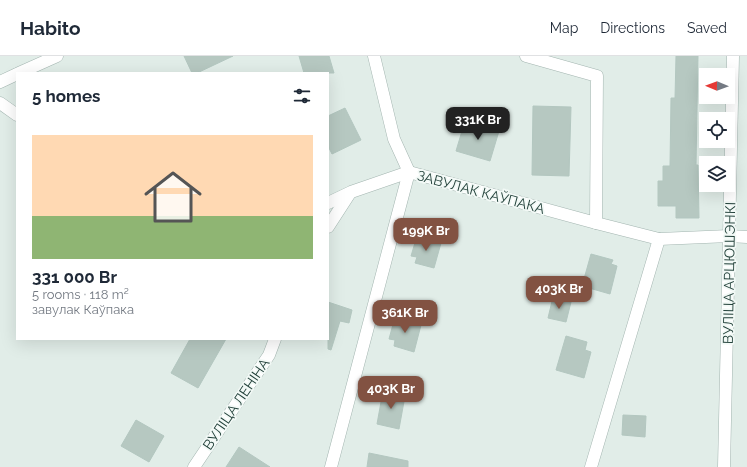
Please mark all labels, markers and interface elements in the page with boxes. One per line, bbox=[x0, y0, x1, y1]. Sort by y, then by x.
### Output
text: Habito bbox=[20, 17, 81, 39]
text: Map bbox=[550, 20, 578, 36]
text: Directions bbox=[600, 20, 665, 36]
text: Saved bbox=[687, 20, 727, 36]
north arrow bbox=[699, 68, 735, 104]
map controls bbox=[699, 68, 735, 192]
icon: filters bbox=[291, 85, 313, 107]
text: 5 homes bbox=[32, 86, 100, 106]
pin: 331K Br bbox=[441, 107, 515, 141]
text: 331K Br bbox=[455, 112, 501, 127]
button: locate bbox=[699, 112, 735, 148]
button: layers bbox=[699, 156, 735, 192]
icon: home bbox=[137, 161, 209, 233]
street label: ЗАВУЛАК КАЎПАКА bbox=[415, 166, 547, 217]
street label: ВУЛІЦА АРЦЮШЭНКІ bbox=[720, 202, 738, 344]
pin: 199K Br bbox=[389, 218, 463, 252]
text: 199K Br bbox=[402, 223, 450, 238]
text: 331 000 Br bbox=[32, 267, 117, 287]
pin: 403K Br bbox=[522, 276, 596, 310]
text: 403K Br bbox=[535, 281, 583, 296]
text: 5 rooms · 118 m² bbox=[32, 287, 129, 302]
pin: 361K Br bbox=[368, 300, 442, 334]
text: завулак Каўпака bbox=[32, 302, 134, 317]
text: 361K Br bbox=[381, 305, 429, 320]
street label: ВУЛІЦА ЛЕНІНА bbox=[200, 355, 273, 453]
pin: 403K Br bbox=[354, 376, 428, 410]
text: 403K Br bbox=[367, 381, 415, 396]

